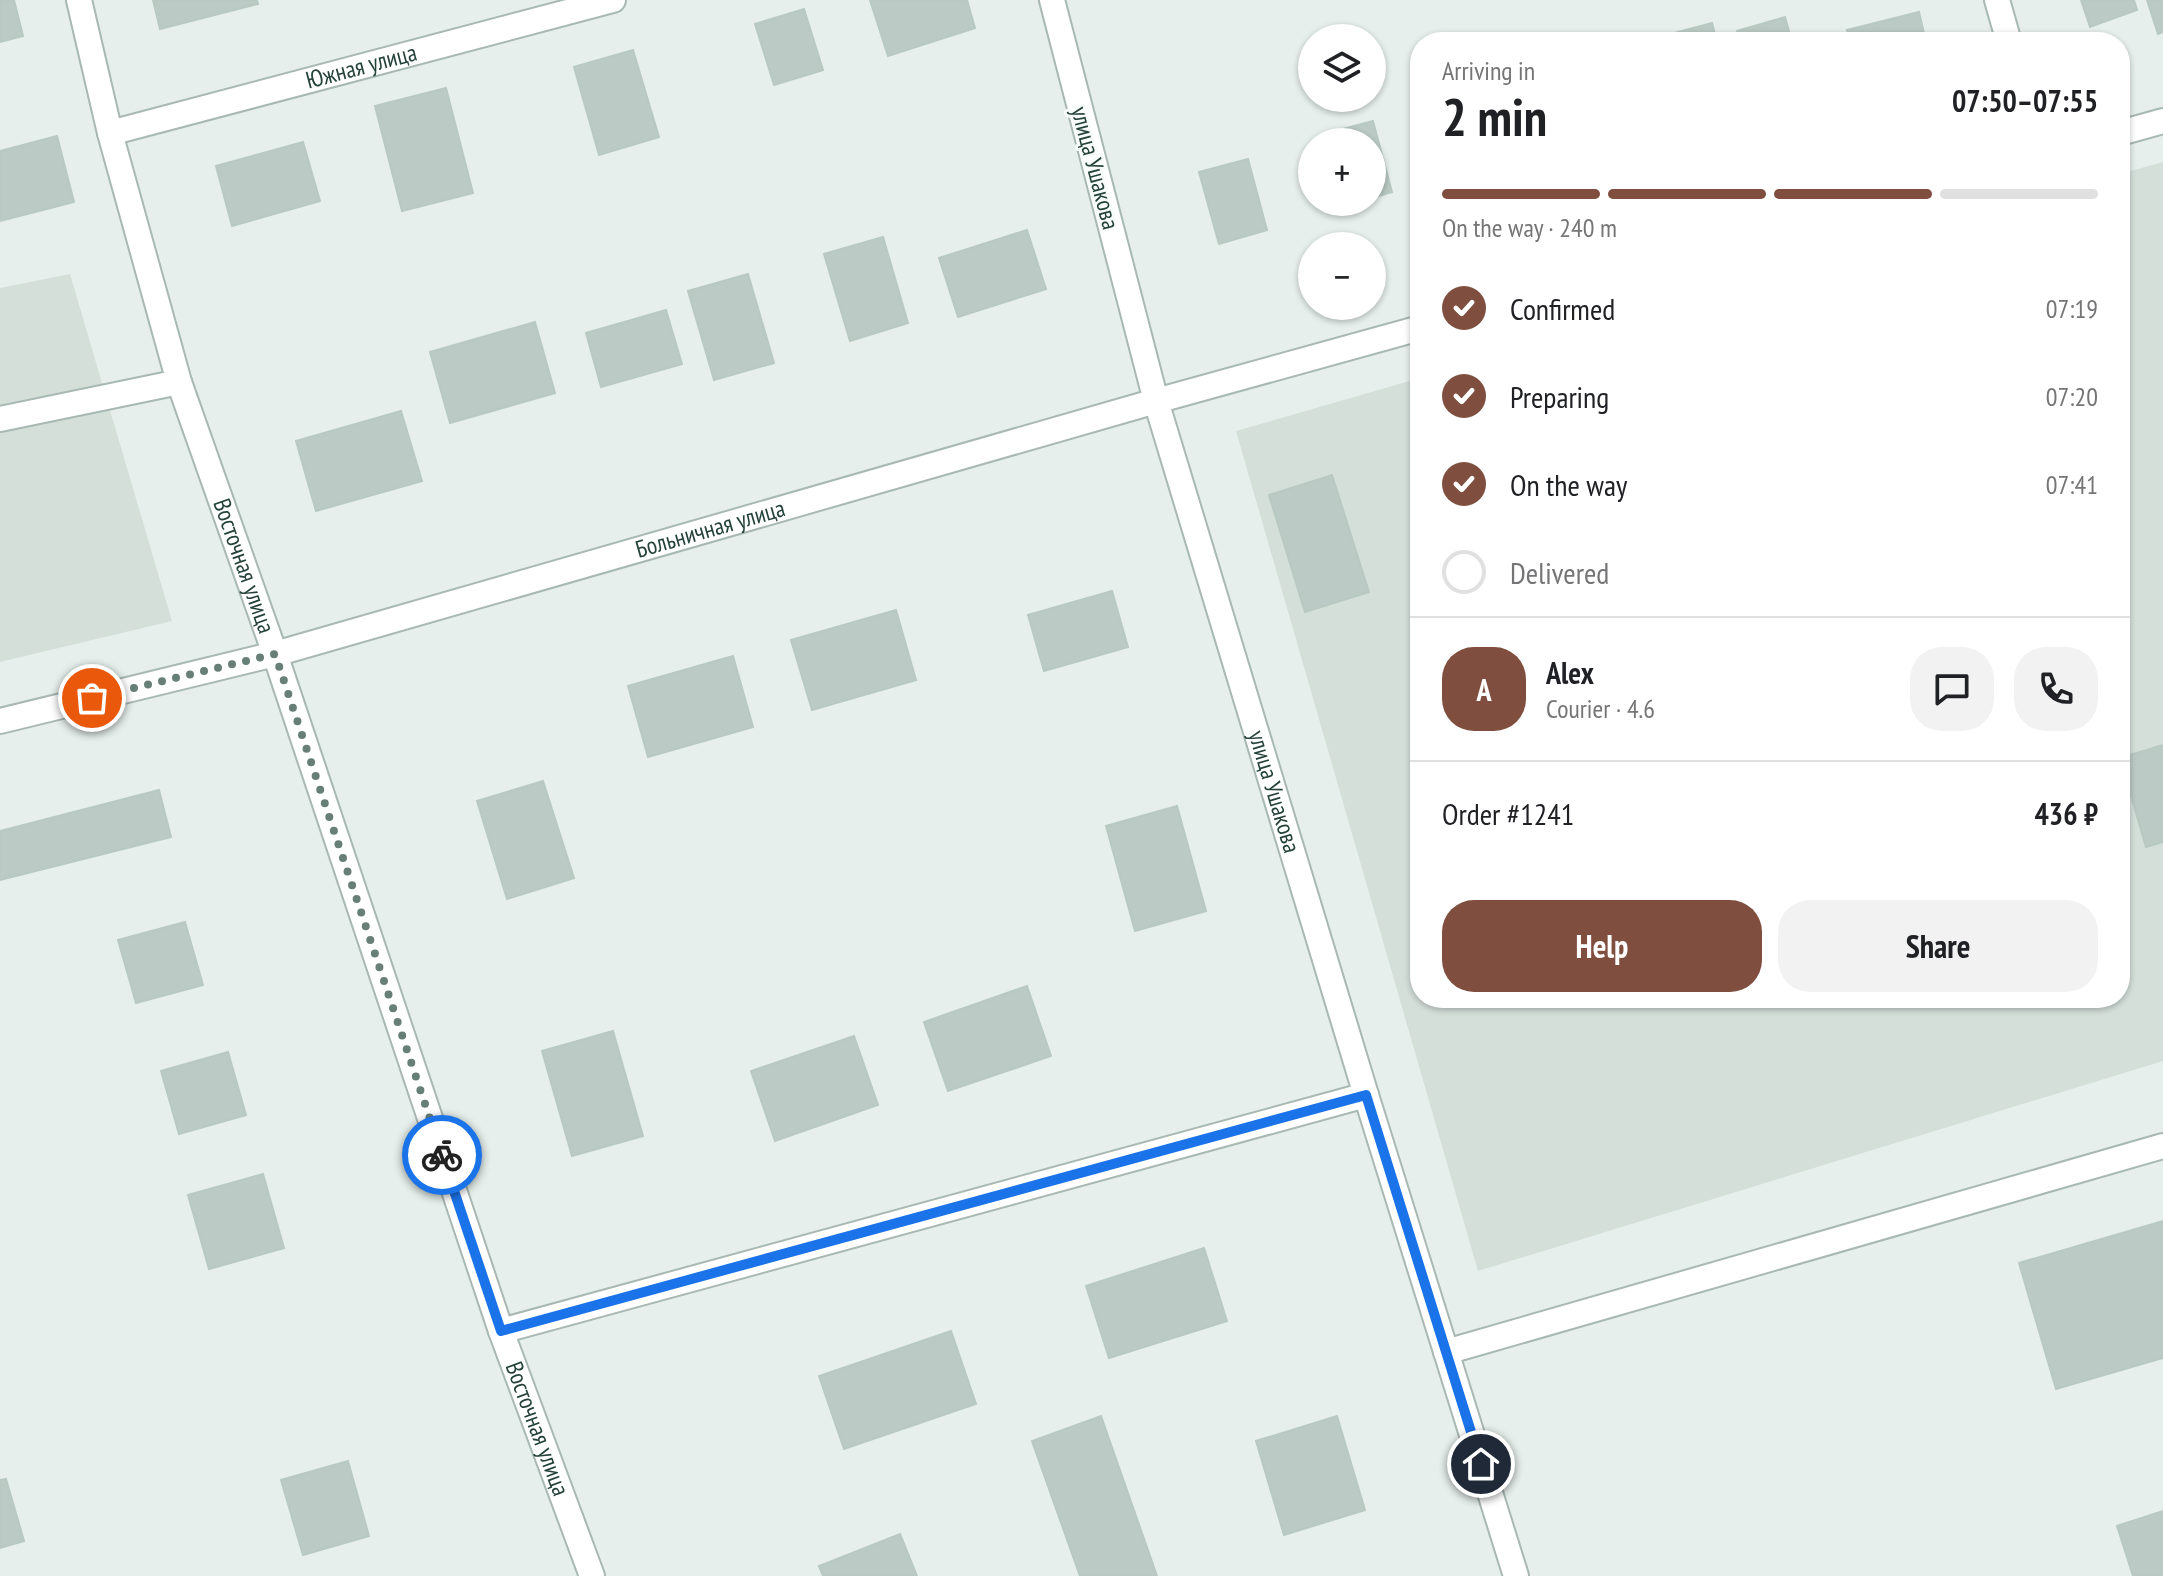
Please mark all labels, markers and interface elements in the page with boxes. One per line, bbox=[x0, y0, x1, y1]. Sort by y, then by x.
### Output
map controls bbox=[1298, 24, 1386, 320]
button: layers bbox=[1298, 24, 1386, 112]
street label: Южная улица bbox=[302, 37, 420, 96]
text: Arriving in bbox=[1442, 54, 1535, 87]
text: 07:50–07:55 bbox=[1952, 81, 2098, 120]
text: 2 min bbox=[1442, 83, 1547, 150]
street label: улица Ушакова bbox=[1064, 103, 1127, 233]
button: + bbox=[1298, 128, 1386, 216]
text: On the way · 240 m bbox=[1442, 211, 1617, 244]
button: − bbox=[1298, 232, 1386, 320]
icon: check bbox=[1442, 286, 1486, 330]
text: Confirmed bbox=[1510, 289, 1615, 328]
text: 07:19 bbox=[2046, 292, 2098, 325]
icon: check bbox=[1442, 374, 1486, 418]
text: Preparing bbox=[1510, 377, 1609, 416]
text: 07:20 bbox=[2046, 380, 2098, 413]
icon: check bbox=[1442, 462, 1486, 506]
text: On the way bbox=[1510, 465, 1627, 504]
text: 07:41 bbox=[2046, 468, 2098, 501]
street label: Больничная улица bbox=[632, 492, 788, 565]
street label: Восточная улица bbox=[206, 494, 282, 637]
text: Delivered bbox=[1510, 553, 1609, 592]
button: chat bbox=[1910, 647, 1994, 731]
button: phone bbox=[2014, 647, 2098, 731]
text: Alex bbox=[1546, 653, 1594, 692]
pin bbox=[58, 664, 126, 732]
text: A bbox=[1476, 670, 1492, 709]
icon: bag bbox=[70, 676, 114, 720]
text: Courier · 4.6 bbox=[1546, 692, 1655, 725]
street label: улица Ушакова bbox=[1242, 727, 1308, 856]
text: Order #1241 bbox=[1442, 794, 1574, 833]
text: 436 ₽ bbox=[2034, 794, 2098, 833]
button: Help bbox=[1442, 900, 1762, 992]
button: Share bbox=[1778, 900, 2098, 992]
courier bbox=[402, 1115, 482, 1195]
icon: bike bbox=[420, 1133, 464, 1177]
street label: Восточная улица bbox=[499, 1357, 577, 1500]
pin bbox=[1447, 1430, 1515, 1498]
icon: home bbox=[1459, 1442, 1503, 1486]

